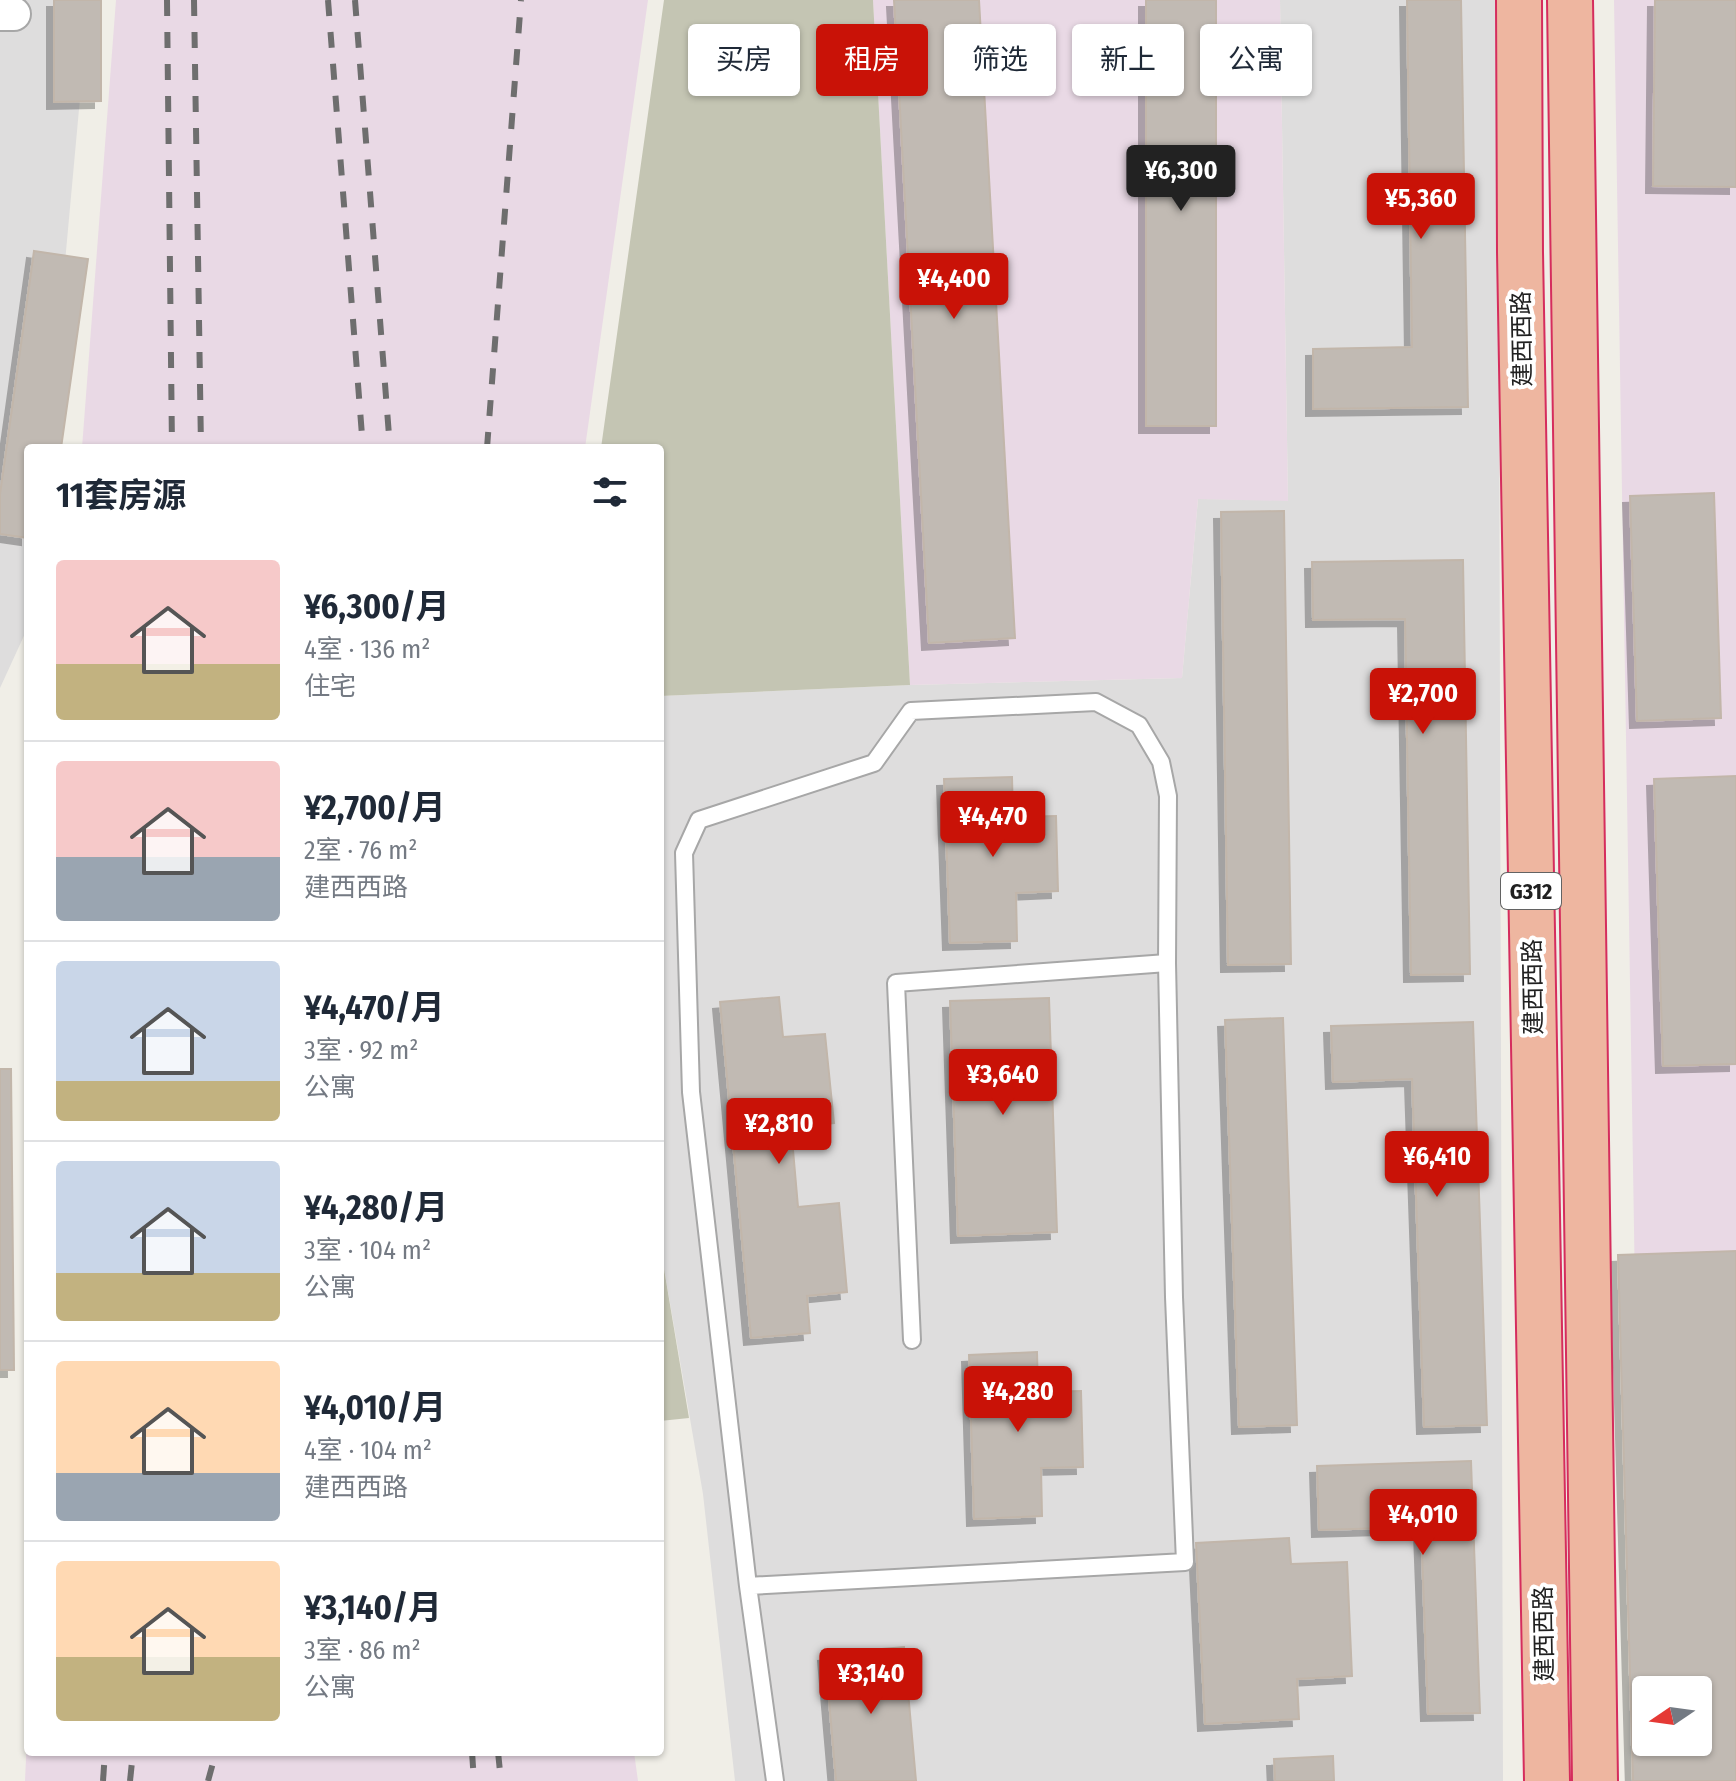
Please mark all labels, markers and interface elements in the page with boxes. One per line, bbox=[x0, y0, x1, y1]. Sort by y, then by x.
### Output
chip: 买房 bbox=[688, 24, 800, 96]
chip: 租房 bbox=[816, 24, 928, 96]
chip: 筛选 bbox=[944, 24, 1056, 96]
chip: 新上 bbox=[1072, 24, 1184, 96]
chip: 公寓 bbox=[1200, 24, 1312, 96]
pin: ¥6,300 bbox=[1116, 145, 1246, 213]
text: ¥6,300 bbox=[1144, 155, 1218, 186]
pin: ¥5,360 bbox=[1356, 173, 1486, 241]
text: ¥5,360 bbox=[1385, 183, 1457, 214]
pin: ¥4,400 bbox=[889, 253, 1019, 321]
text: ¥4,400 bbox=[917, 263, 991, 294]
street label: 建西西路 bbox=[1507, 291, 1537, 387]
icon: filters bbox=[588, 470, 632, 514]
text: 11套房源 bbox=[56, 475, 186, 516]
text: ¥6,300/月 bbox=[304, 586, 450, 627]
icon: home bbox=[120, 592, 216, 688]
text: 4室 · 136 m² bbox=[304, 634, 430, 665]
pin: ¥2,700 bbox=[1358, 668, 1488, 736]
text: 住宅 bbox=[304, 671, 356, 702]
text: ¥2,700 bbox=[1388, 678, 1458, 709]
text: ¥2,700/月 bbox=[304, 787, 446, 828]
pin: ¥4,470 bbox=[928, 791, 1058, 859]
icon: home bbox=[120, 793, 216, 889]
text: ¥4,470 bbox=[958, 801, 1028, 832]
text: 2室 · 76 m² bbox=[304, 835, 417, 866]
text: 建西西路 bbox=[304, 872, 408, 903]
road number: G312 bbox=[1501, 873, 1561, 909]
street label: 建西西路 bbox=[1518, 939, 1548, 1035]
text: ¥4,470/月 bbox=[304, 987, 445, 1028]
icon: home bbox=[120, 993, 216, 1089]
text: 3室 · 92 m² bbox=[304, 1035, 419, 1066]
pin: ¥3,640 bbox=[938, 1049, 1068, 1117]
text: ¥3,640 bbox=[967, 1059, 1039, 1090]
text: 公寓 bbox=[304, 1072, 356, 1103]
pin: ¥2,810 bbox=[714, 1098, 844, 1166]
text: ¥2,810 bbox=[744, 1108, 814, 1139]
pin: ¥6,410 bbox=[1372, 1131, 1502, 1199]
text: ¥6,410 bbox=[1403, 1141, 1471, 1172]
text: ¥4,280/月 bbox=[304, 1187, 448, 1228]
icon: home bbox=[120, 1193, 216, 1289]
text: 3室 · 104 m² bbox=[304, 1235, 431, 1266]
text: 公寓 bbox=[304, 1272, 356, 1303]
pin: ¥4,280 bbox=[953, 1366, 1083, 1434]
text: ¥4,280 bbox=[982, 1376, 1054, 1407]
text: ¥4,010/月 bbox=[304, 1387, 446, 1428]
icon: home bbox=[120, 1393, 216, 1489]
text: 4室 · 104 m² bbox=[304, 1435, 432, 1466]
text: 建西西路 bbox=[304, 1472, 408, 1503]
pin: ¥4,010 bbox=[1358, 1489, 1488, 1557]
text: ¥4,010 bbox=[1388, 1499, 1458, 1530]
street label: 建西西路 bbox=[1529, 1586, 1559, 1682]
text: ¥3,140/月 bbox=[304, 1587, 442, 1628]
icon: home bbox=[120, 1593, 216, 1689]
text: 3室 · 86 m² bbox=[304, 1635, 421, 1666]
pin: ¥3,140 bbox=[806, 1648, 936, 1716]
text: ¥3,140 bbox=[837, 1658, 905, 1689]
text: 公寓 bbox=[304, 1672, 356, 1703]
north arrow bbox=[1632, 1676, 1712, 1756]
map controls bbox=[1632, 1676, 1712, 1756]

